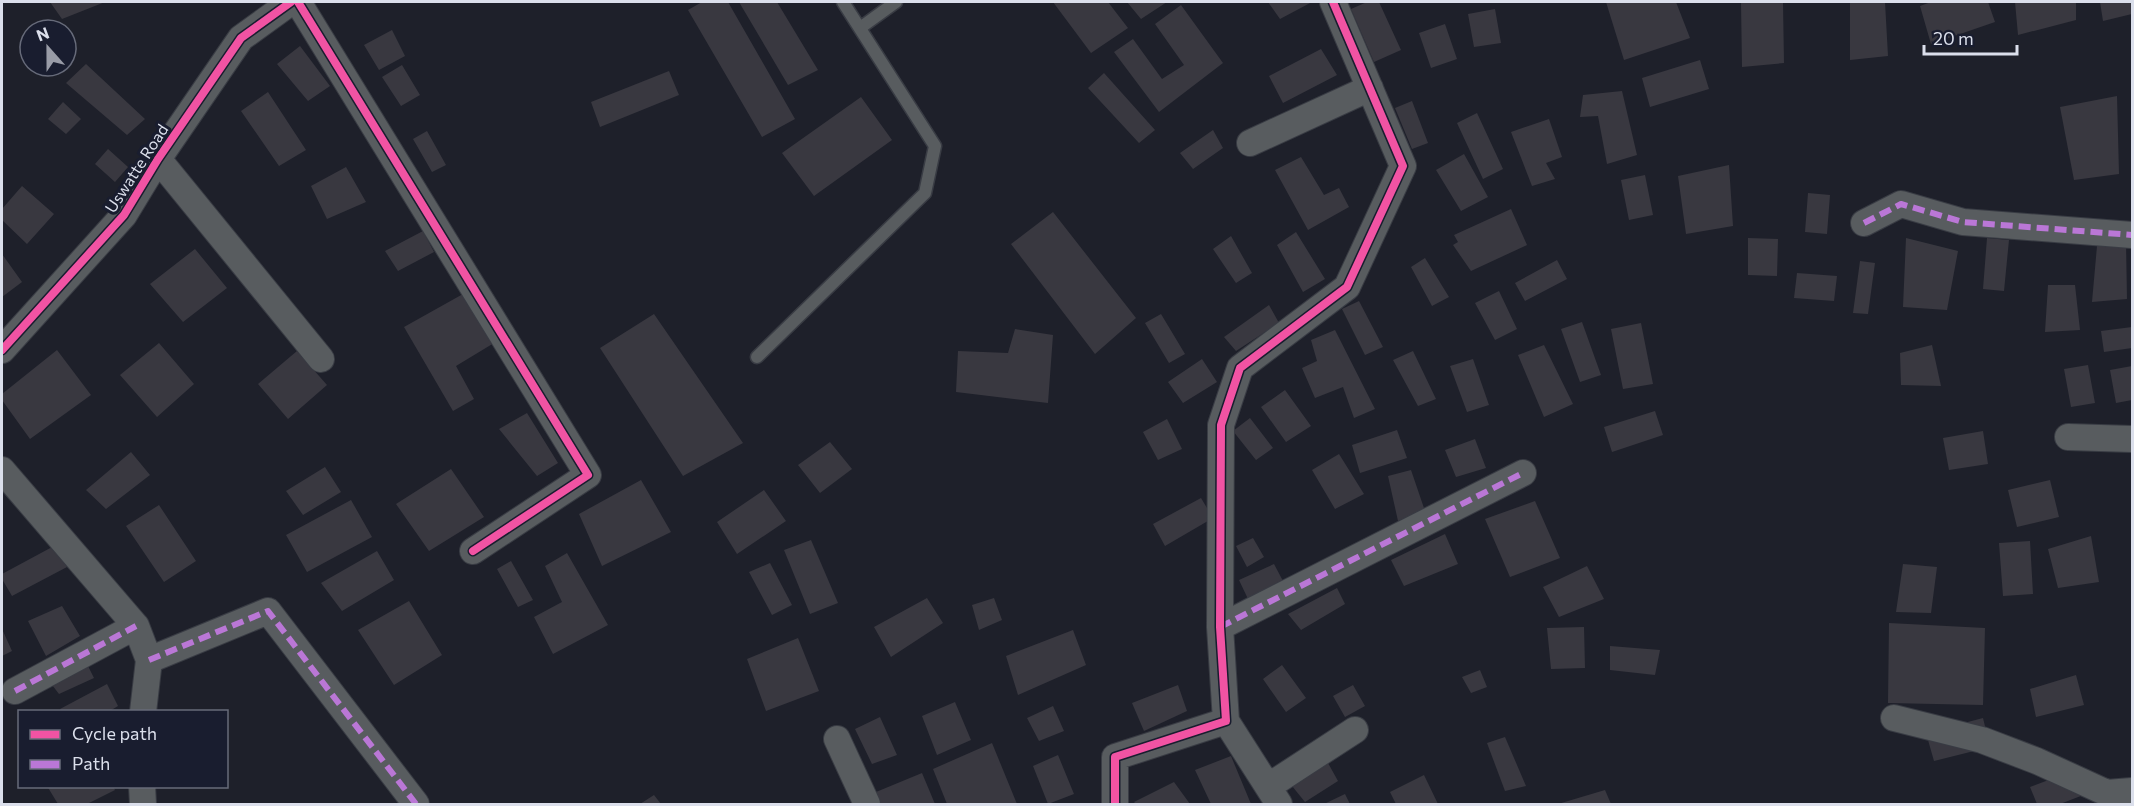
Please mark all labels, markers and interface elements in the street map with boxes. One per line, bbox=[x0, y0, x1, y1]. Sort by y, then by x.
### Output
north arrow bbox=[18, 18, 78, 78]
scale bar bbox=[1924, 18, 2017, 56]
text: N bbox=[33, 23, 51, 45]
text: 20 m bbox=[1933, 27, 1974, 49]
street label: Uswatte Road bbox=[100, 120, 172, 216]
legend bbox=[18, 710, 228, 788]
text: Cycle path bbox=[72, 722, 157, 744]
text: Path bbox=[72, 752, 110, 774]

